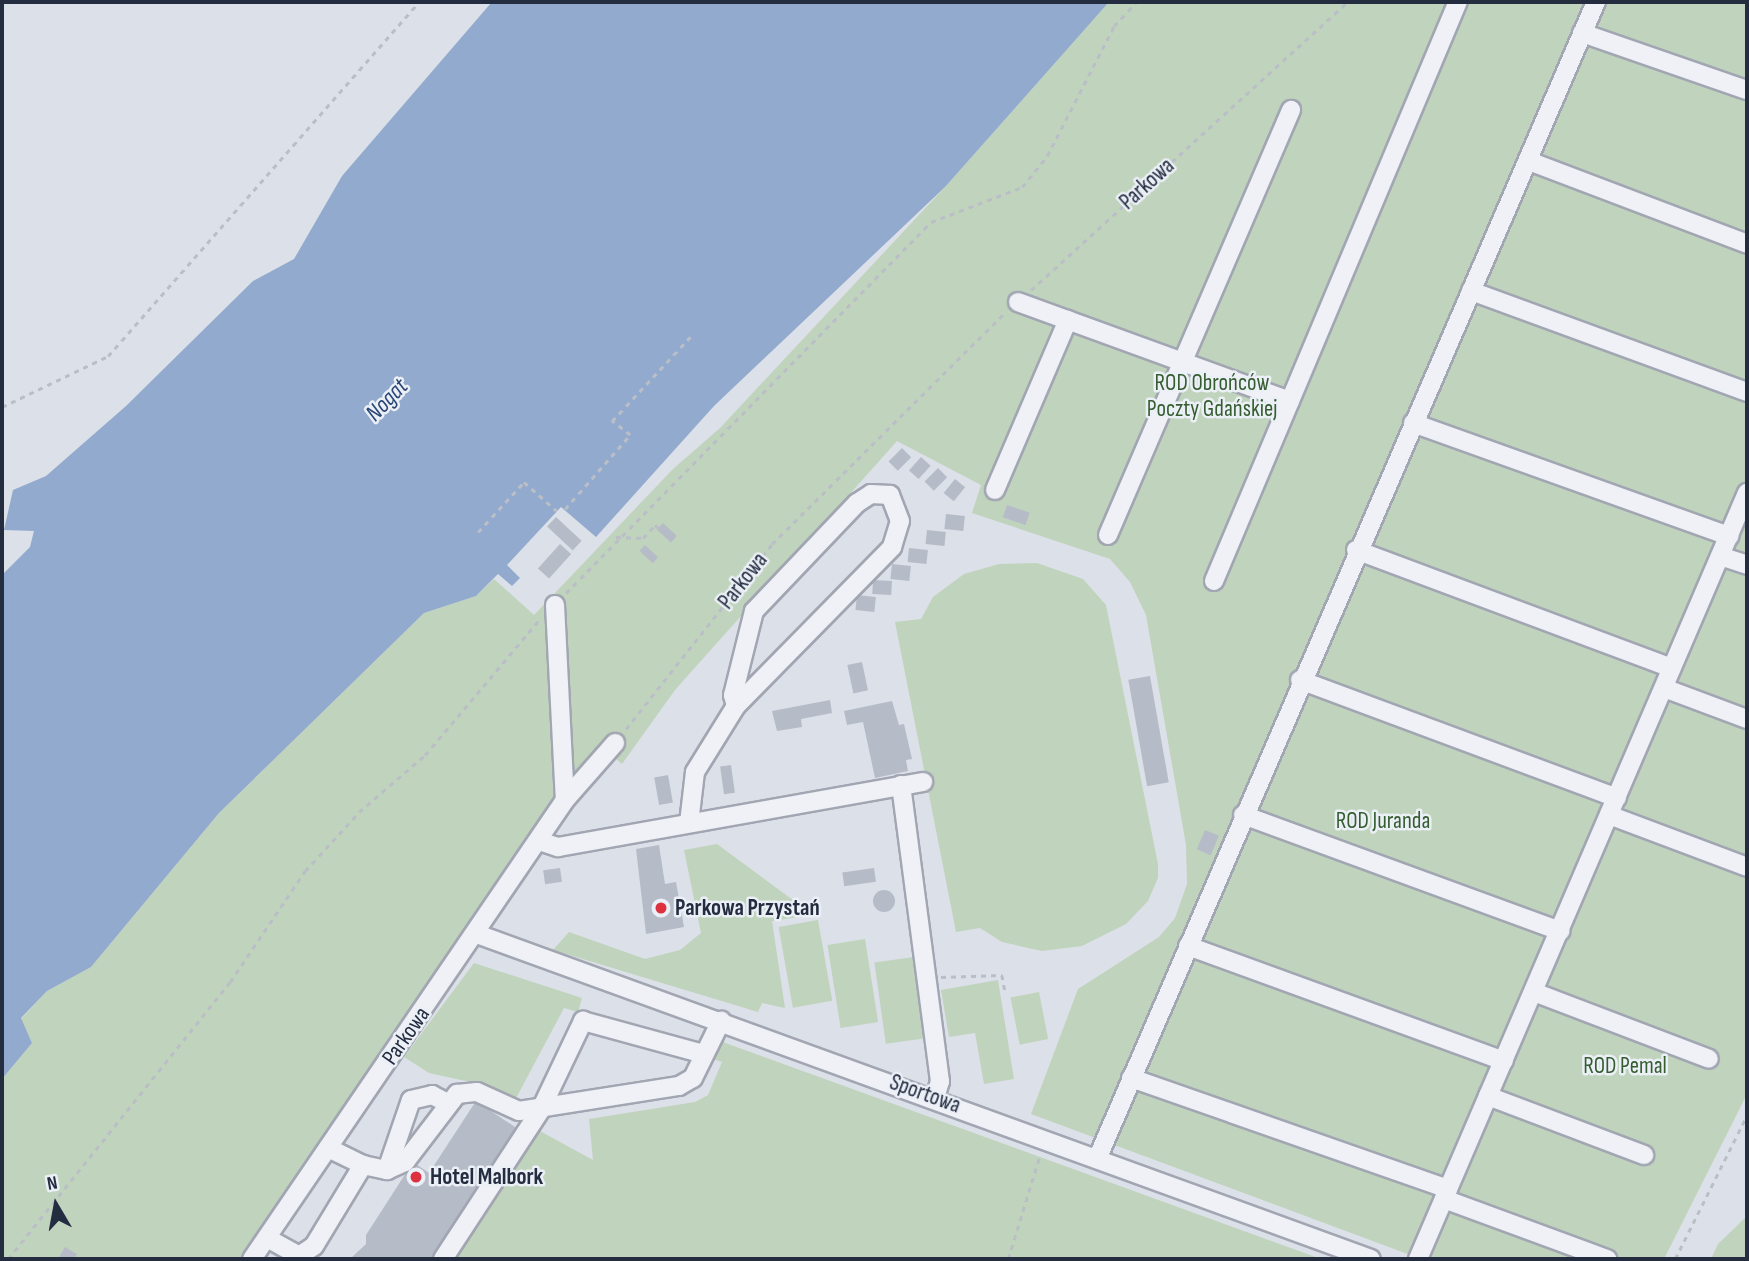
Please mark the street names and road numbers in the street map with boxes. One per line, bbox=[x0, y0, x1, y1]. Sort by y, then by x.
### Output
street label: Parkowa bbox=[1114, 152, 1180, 216]
street label: Parkowa bbox=[712, 547, 774, 615]
street label: Parkowa bbox=[376, 1002, 436, 1070]
street label: Sportowa bbox=[886, 1068, 964, 1120]

